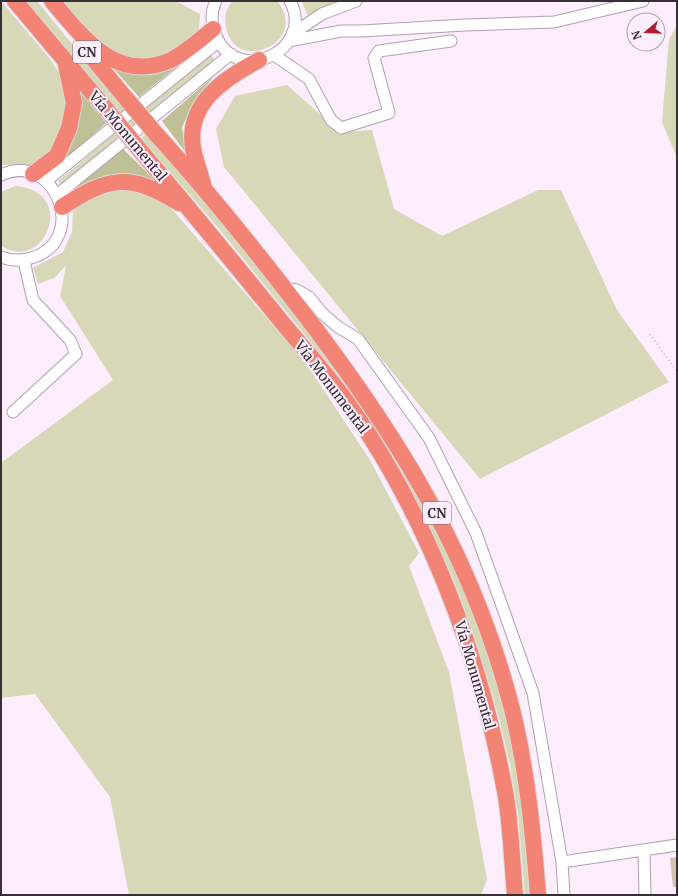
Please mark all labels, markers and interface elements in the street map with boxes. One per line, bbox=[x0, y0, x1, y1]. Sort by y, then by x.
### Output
north arrow bbox=[626, 12, 666, 52]
text: N bbox=[628, 29, 645, 42]
road number: CN bbox=[73, 41, 101, 63]
street label: Vía Monumental bbox=[85, 87, 171, 185]
street label: Vía Monumental bbox=[291, 336, 373, 438]
road number: CN bbox=[423, 502, 451, 524]
street label: Vía Monumental bbox=[451, 618, 499, 732]

